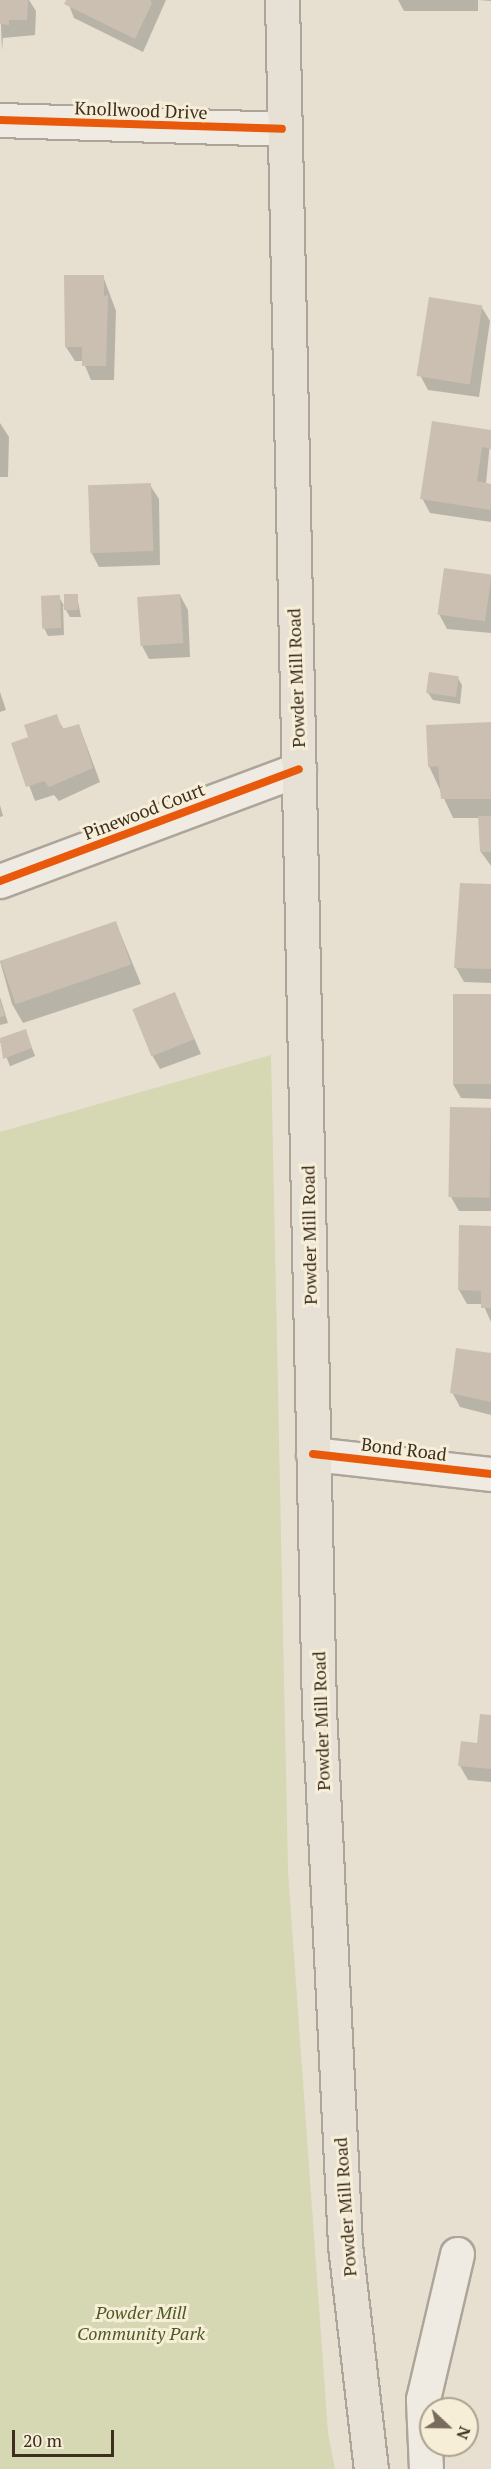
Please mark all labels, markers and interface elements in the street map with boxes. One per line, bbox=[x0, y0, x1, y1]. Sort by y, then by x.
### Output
street label: Knollwood Drive bbox=[74, 97, 208, 123]
street label: Powder Mill Road bbox=[283, 608, 309, 748]
street label: Pinewood Court bbox=[80, 778, 208, 844]
street label: Powder Mill Road bbox=[297, 1165, 321, 1305]
street label: Bond Road bbox=[360, 1433, 448, 1465]
street label: Powder Mill Road bbox=[308, 1651, 334, 1791]
street label: Powder Mill Road bbox=[329, 2137, 361, 2277]
park label: Powder Mill Community Park bbox=[77, 2302, 205, 2344]
north arrow bbox=[419, 2397, 479, 2457]
scale bar bbox=[15, 2418, 117, 2456]
text: N bbox=[451, 2423, 476, 2443]
text: 20 m bbox=[23, 2428, 62, 2452]

